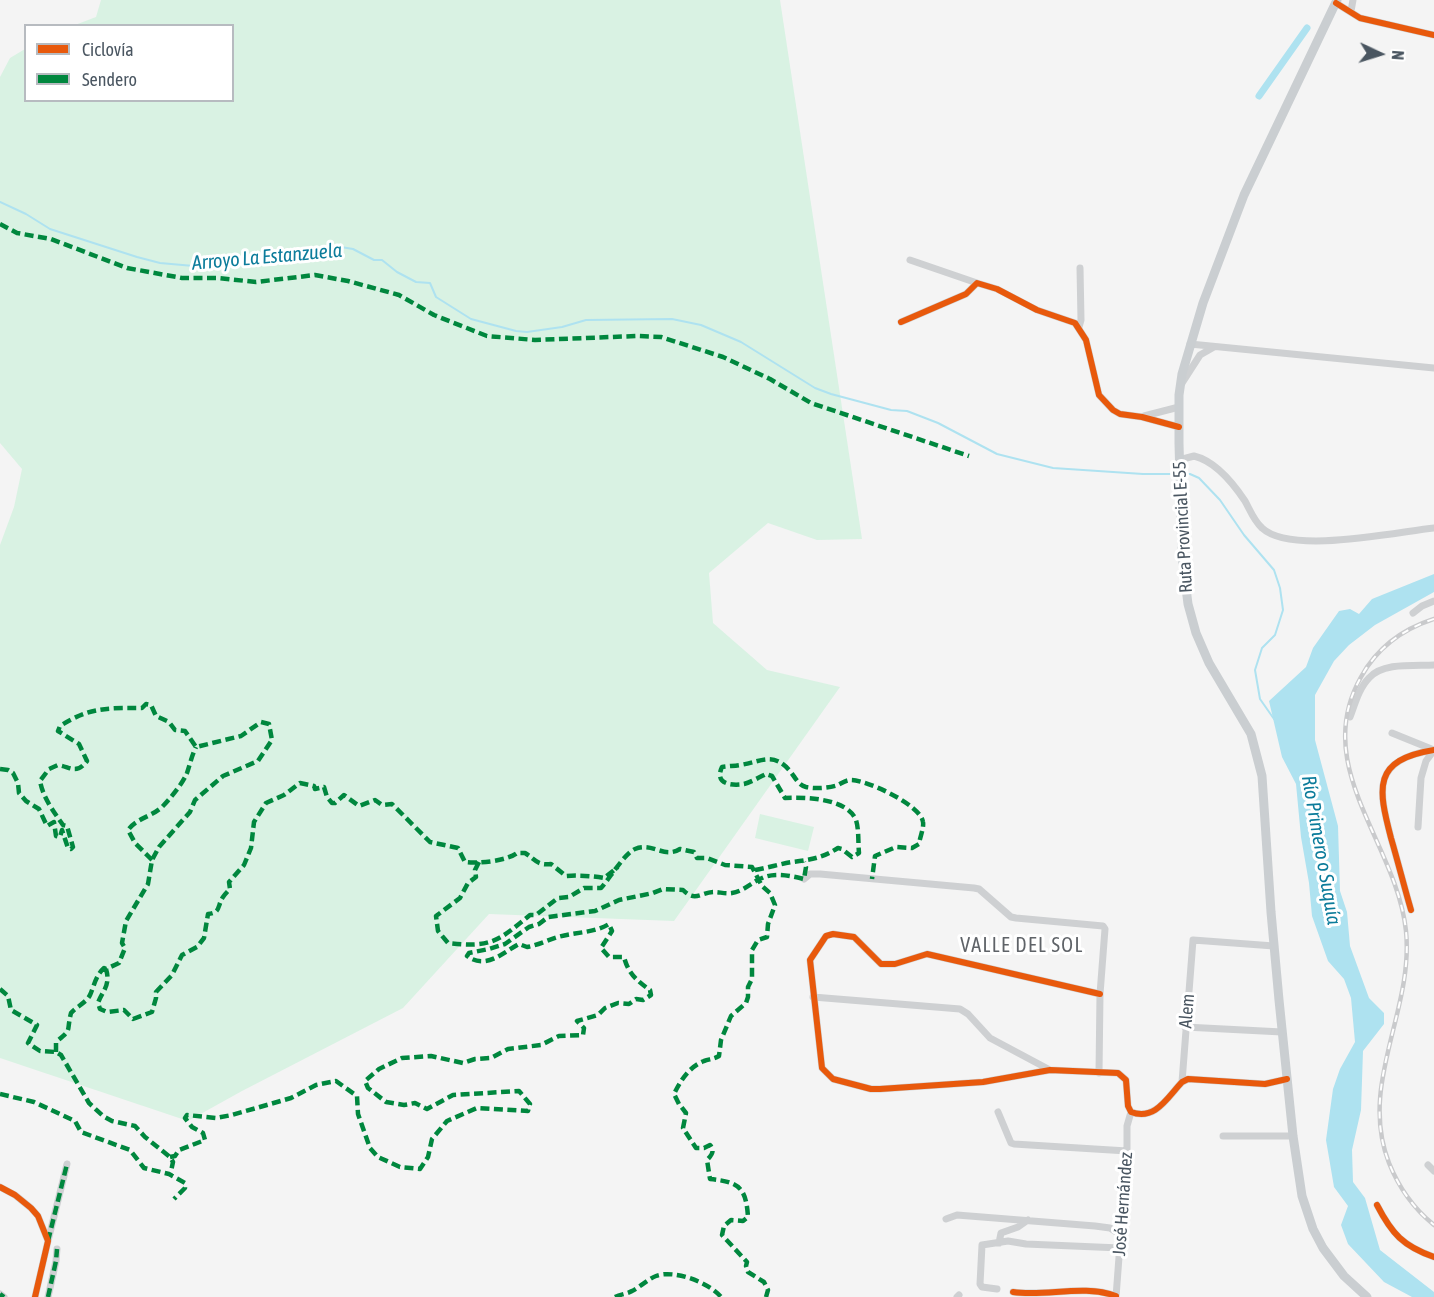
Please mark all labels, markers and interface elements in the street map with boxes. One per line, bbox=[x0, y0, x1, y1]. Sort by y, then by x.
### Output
legend bbox=[24, 24, 234, 102]
north arrow bbox=[1350, 24, 1410, 84]
text: Ciclovía bbox=[82, 39, 134, 60]
text: N bbox=[1389, 50, 1407, 61]
text: Sendero bbox=[82, 69, 137, 90]
water label: Arroyo La Estanzuela bbox=[191, 238, 343, 276]
street label: Ruta Provincial E-55 bbox=[1169, 461, 1197, 593]
water label: Río Primero o Suquía bbox=[1296, 773, 1346, 927]
district label: VALLE DEL SOL bbox=[960, 934, 1084, 958]
street label: Alem bbox=[1175, 993, 1199, 1029]
street label: José Hernández bbox=[1109, 1151, 1137, 1257]

